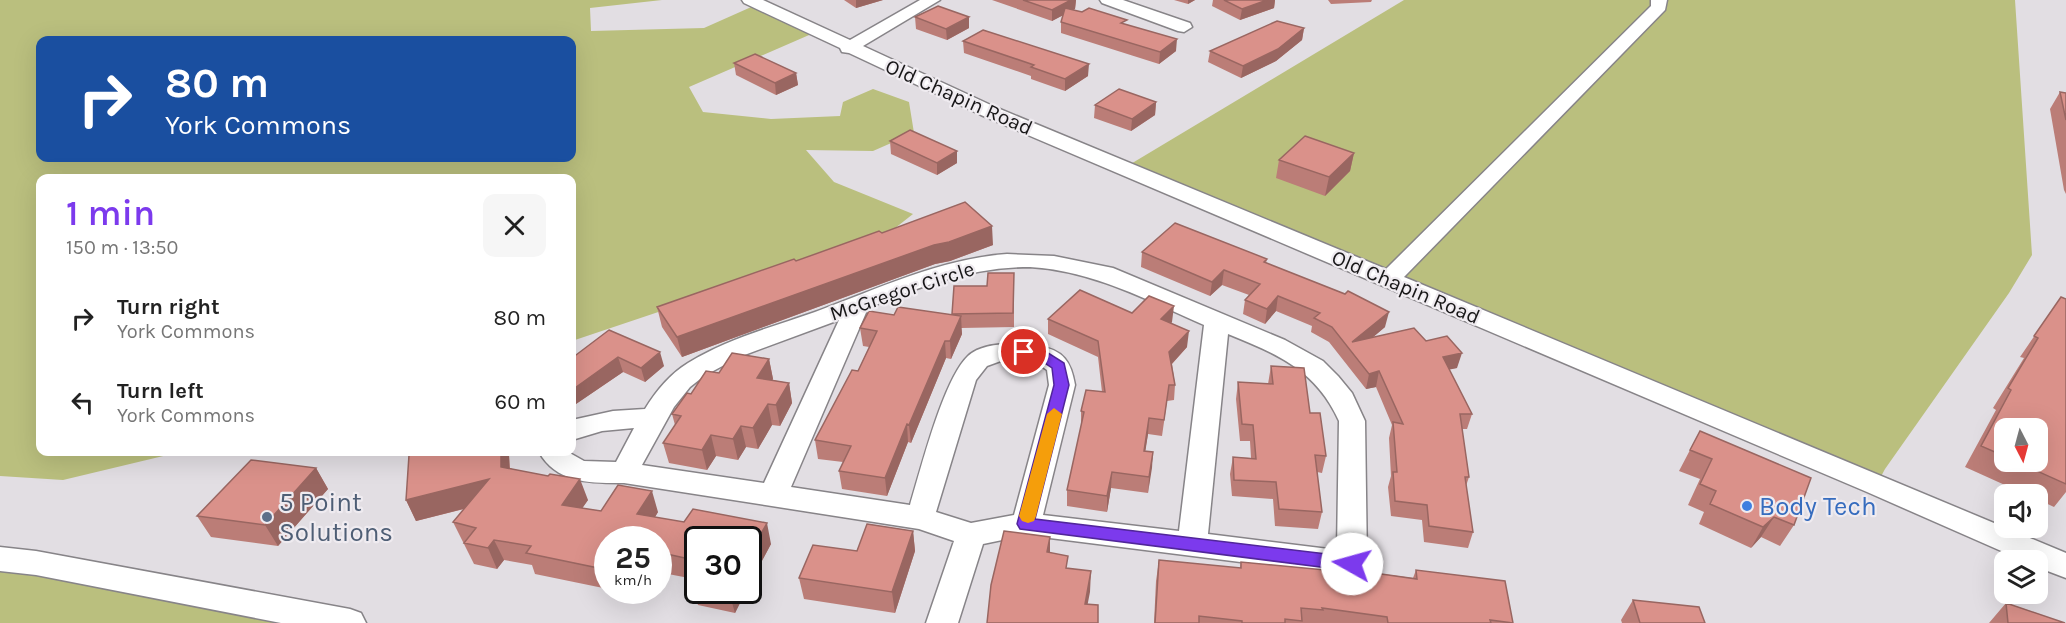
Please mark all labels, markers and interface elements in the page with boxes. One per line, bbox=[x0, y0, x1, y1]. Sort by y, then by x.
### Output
street label: Old Chapin Road bbox=[882, 54, 1036, 140]
text: 80 m bbox=[165, 58, 269, 108]
icon: right bbox=[66, 60, 144, 138]
text: York Commons bbox=[165, 109, 351, 141]
text: 1 min bbox=[66, 192, 155, 234]
button: close bbox=[483, 194, 546, 257]
text: 150 m · 13:50 bbox=[66, 236, 179, 259]
street label: Old Chapin Road bbox=[1328, 245, 1484, 329]
street label: McGregor Circle bbox=[827, 256, 977, 326]
text: Turn right bbox=[117, 294, 220, 320]
icon: right bbox=[66, 302, 99, 335]
text: 80 m bbox=[494, 305, 546, 331]
text: York Commons bbox=[117, 320, 255, 343]
pin bbox=[998, 326, 1049, 377]
icon: arrive bbox=[1007, 335, 1040, 368]
text: Turn left bbox=[117, 378, 204, 404]
icon: left bbox=[66, 386, 99, 419]
text: 60 m bbox=[495, 389, 546, 415]
text: York Commons bbox=[117, 404, 255, 427]
north arrow bbox=[1994, 418, 2048, 472]
map controls bbox=[1994, 418, 2048, 604]
button: sound bbox=[1994, 484, 2048, 538]
place label: 5 Point Solutions bbox=[279, 487, 393, 548]
place label: Body Tech bbox=[1759, 491, 1877, 522]
marker: Body Tech bbox=[1740, 499, 1754, 513]
marker: 5 Point Solutions bbox=[260, 510, 274, 524]
speed limit sign: 30 bbox=[684, 526, 762, 604]
position arrow bbox=[1320, 532, 1384, 596]
text: 25 bbox=[615, 540, 651, 576]
button: layers bbox=[1994, 550, 2048, 604]
text: km/h bbox=[614, 571, 652, 589]

